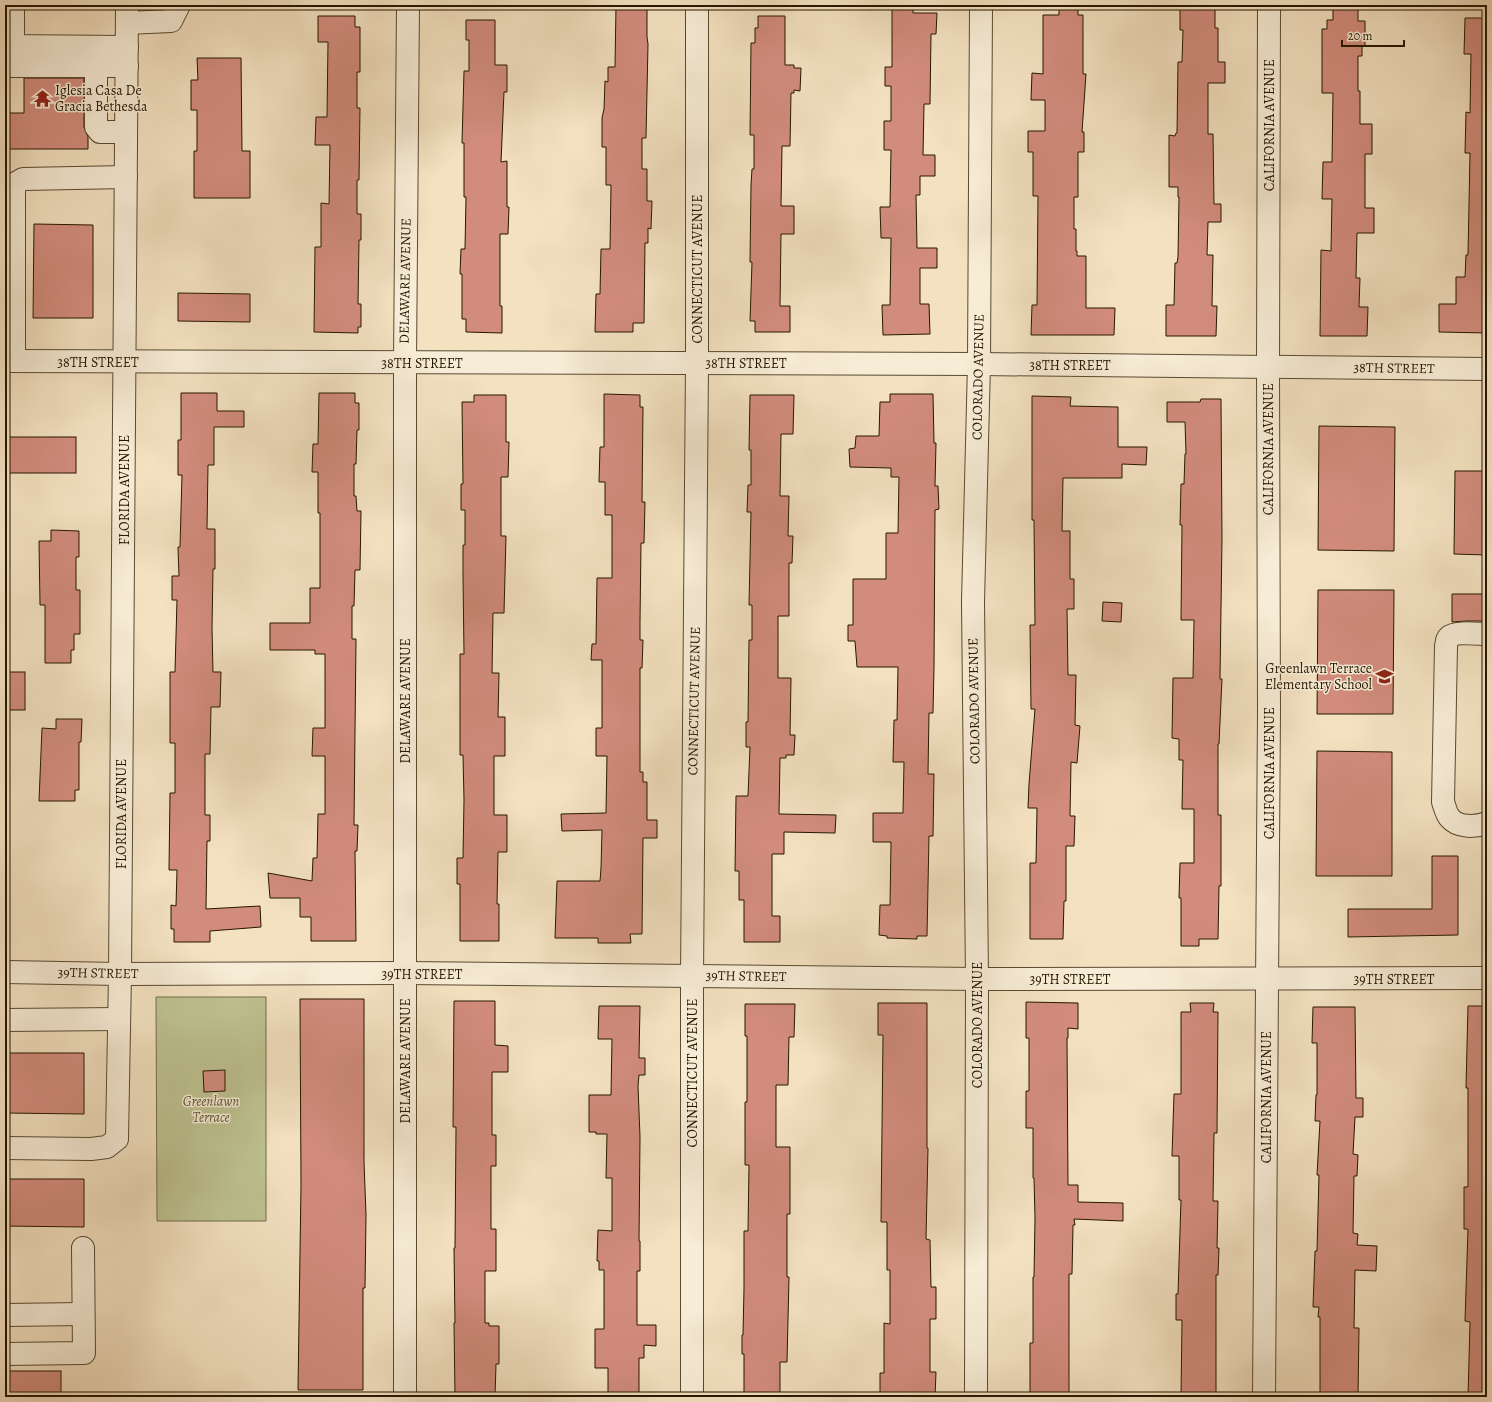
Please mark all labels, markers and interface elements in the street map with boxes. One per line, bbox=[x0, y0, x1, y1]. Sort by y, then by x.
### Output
scale bar bbox=[1342, 22, 1404, 48]
text: 20 m bbox=[1348, 28, 1372, 44]
street label: CALIFORNIA AVENUE bbox=[1260, 59, 1279, 191]
place label: Iglesia Casa De Gracia Bethesda bbox=[55, 81, 148, 116]
temple icon: Iglesia Casa De Gracia Bethesda bbox=[32, 88, 52, 108]
street label: CONNECTICUT AVENUE bbox=[688, 195, 707, 343]
street label: DELAWARE AVENUE bbox=[394, 218, 416, 344]
street label: COLORADO AVENUE bbox=[967, 314, 989, 440]
street label: 38TH STREET bbox=[57, 353, 139, 372]
street label: 38TH STREET bbox=[381, 354, 463, 373]
street label: 38TH STREET bbox=[705, 354, 787, 373]
street label: 38TH STREET bbox=[1029, 356, 1111, 375]
street label: 38TH STREET bbox=[1353, 358, 1435, 378]
street label: CALIFORNIA AVENUE bbox=[1259, 383, 1278, 515]
street label: FLORIDA AVENUE bbox=[115, 435, 134, 545]
street label: CONNECTICUT AVENUE bbox=[683, 626, 705, 776]
street label: DELAWARE AVENUE bbox=[396, 638, 415, 764]
street label: COLORADO AVENUE bbox=[963, 638, 985, 764]
place label: Greenlawn Terrace Elementary School bbox=[1265, 659, 1373, 694]
school or university icon: Greenlawn Terrace Elementary School bbox=[1375, 666, 1395, 686]
street label: CALIFORNIA AVENUE bbox=[1260, 707, 1279, 839]
street label: FLORIDA AVENUE bbox=[112, 759, 131, 869]
street label: COLORADO AVENUE bbox=[968, 962, 987, 1088]
street label: 39TH STREET bbox=[57, 963, 139, 983]
street label: 39TH STREET bbox=[382, 965, 463, 984]
street label: 39TH STREET bbox=[705, 966, 787, 986]
street label: 39TH STREET bbox=[1030, 970, 1111, 989]
street label: 39TH STREET bbox=[1354, 970, 1435, 989]
street label: DELAWARE AVENUE bbox=[396, 998, 415, 1124]
street label: CONNECTICUT AVENUE bbox=[683, 999, 702, 1147]
street label: CALIFORNIA AVENUE bbox=[1257, 1031, 1276, 1163]
park label: Greenlawn Terrace bbox=[183, 1092, 239, 1127]

